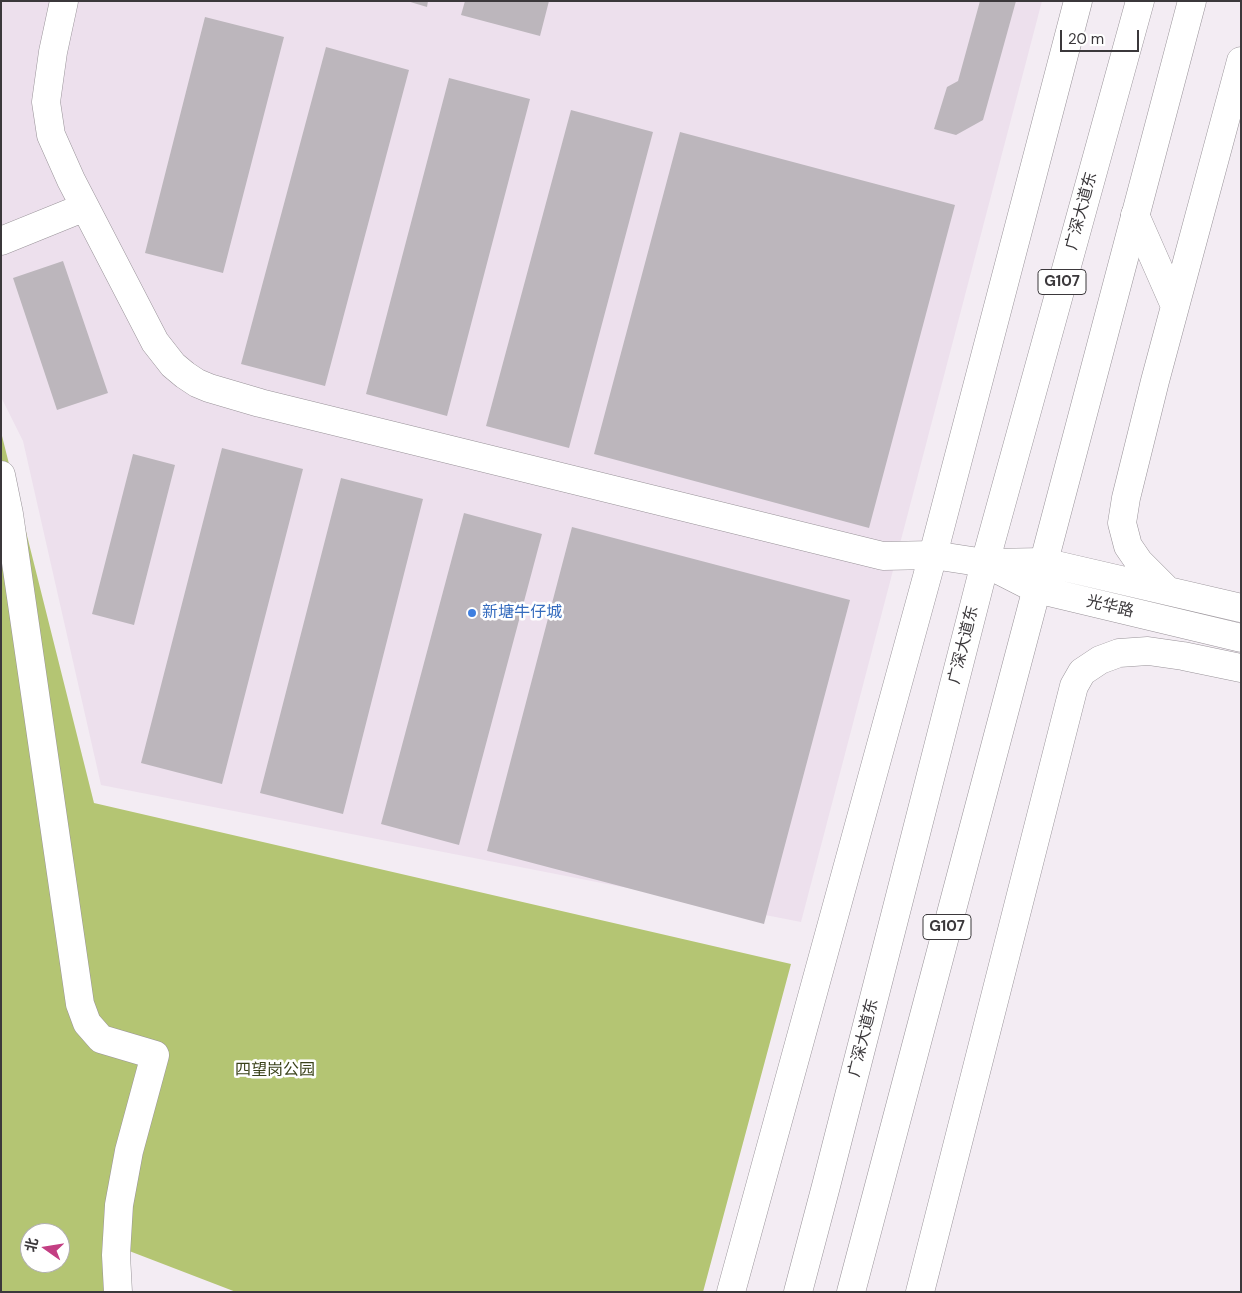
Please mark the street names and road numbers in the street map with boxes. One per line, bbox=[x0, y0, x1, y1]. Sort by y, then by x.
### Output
street label: 广深大道东 bbox=[1062, 170, 1102, 252]
road number: G107 bbox=[1038, 270, 1086, 294]
street label: 光华路 bbox=[1084, 592, 1136, 622]
street label: 广深大道东 bbox=[945, 604, 983, 686]
road number: G107 bbox=[923, 914, 971, 940]
street label: 广深大道东 bbox=[845, 997, 883, 1079]

